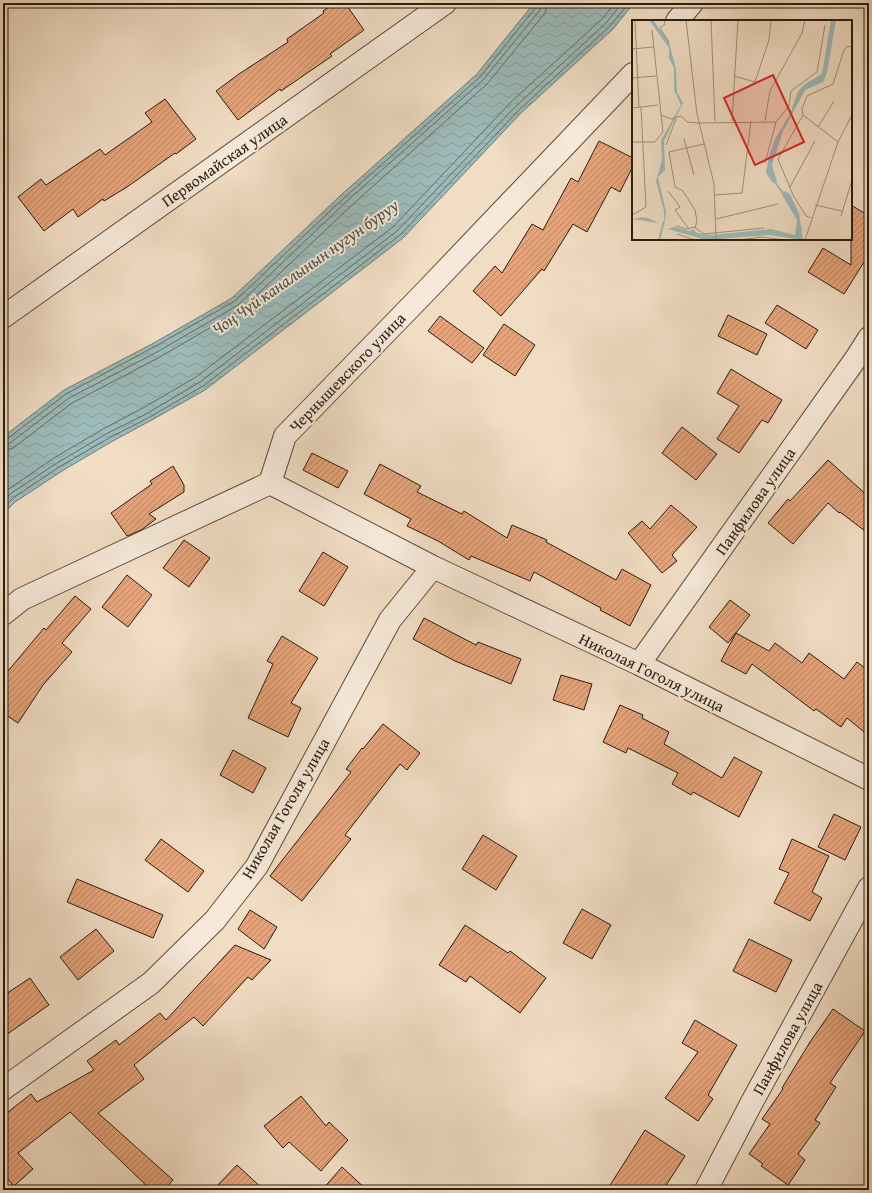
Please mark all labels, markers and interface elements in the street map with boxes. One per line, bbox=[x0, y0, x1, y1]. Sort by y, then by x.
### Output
inset map bbox=[632, 20, 852, 240]
street label: Первомайская улица bbox=[156, 107, 292, 213]
water label: Чоң Чүй каналынын нугун буруу bbox=[206, 192, 403, 341]
street label: Чернышевского улица bbox=[283, 306, 411, 438]
street label: Панфилова улица bbox=[709, 442, 801, 560]
street label: Николая Гоголя улица bbox=[575, 626, 729, 718]
street label: Николая Гоголя улица bbox=[235, 733, 335, 883]
street label: Панфилова улица bbox=[746, 977, 828, 1099]

